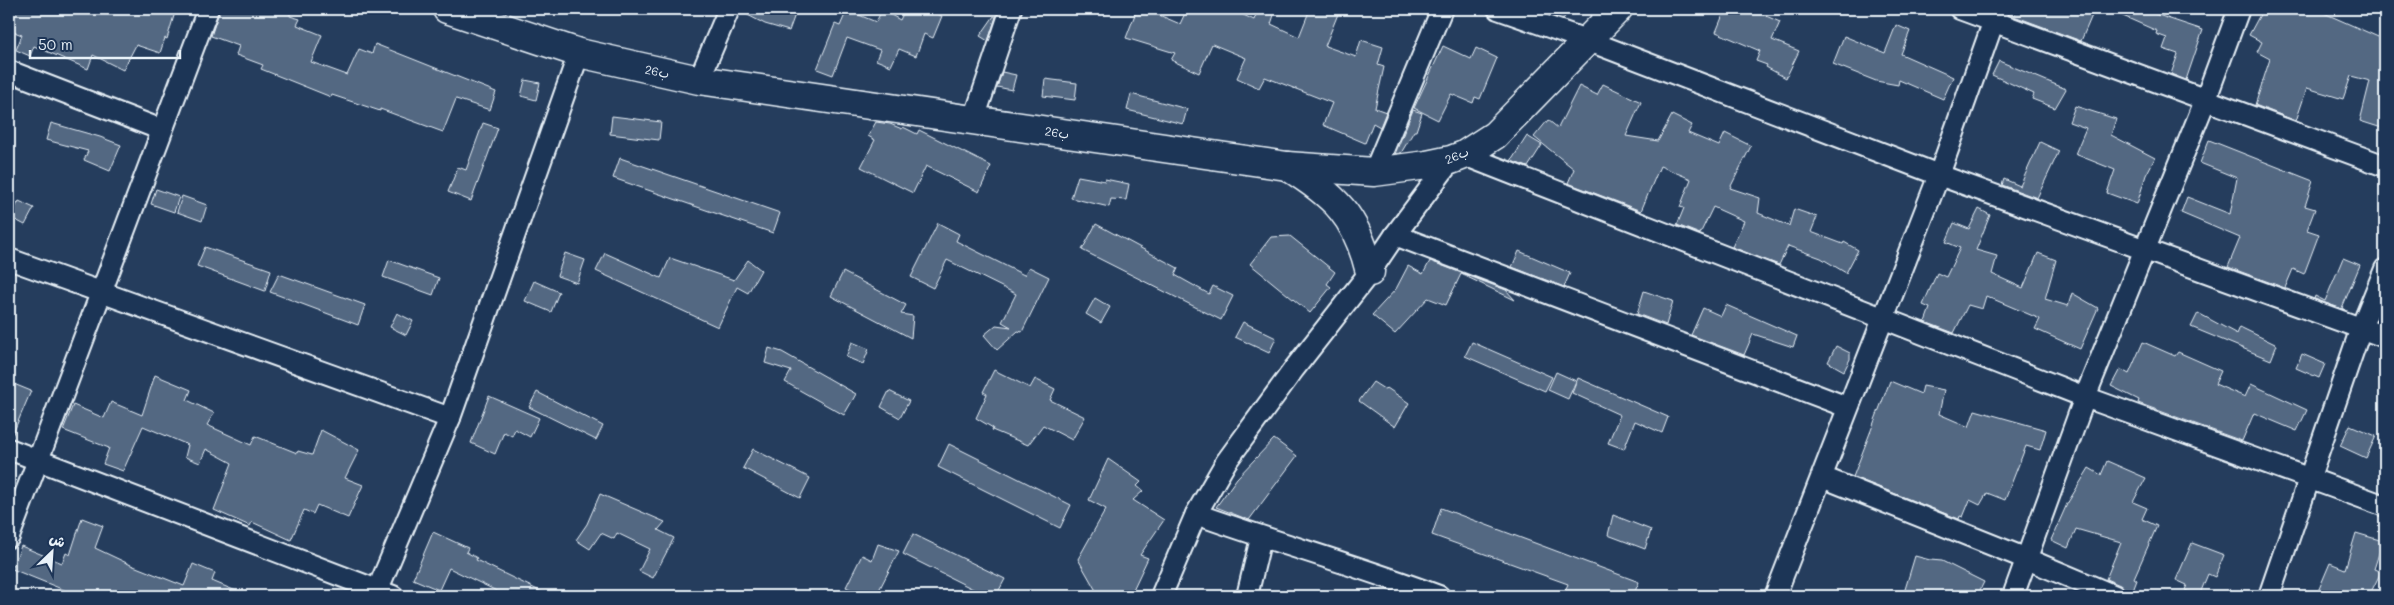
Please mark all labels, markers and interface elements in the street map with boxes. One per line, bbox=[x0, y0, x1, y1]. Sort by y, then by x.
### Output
scale bar bbox=[30, 28, 180, 60]
text: 50 m bbox=[38, 34, 73, 54]
street label: 26ب bbox=[643, 61, 671, 82]
street label: 26ب bbox=[1044, 122, 1070, 143]
street label: 26ب bbox=[1442, 143, 1471, 168]
north arrow bbox=[28, 528, 78, 578]
text: ش bbox=[47, 528, 69, 552]

